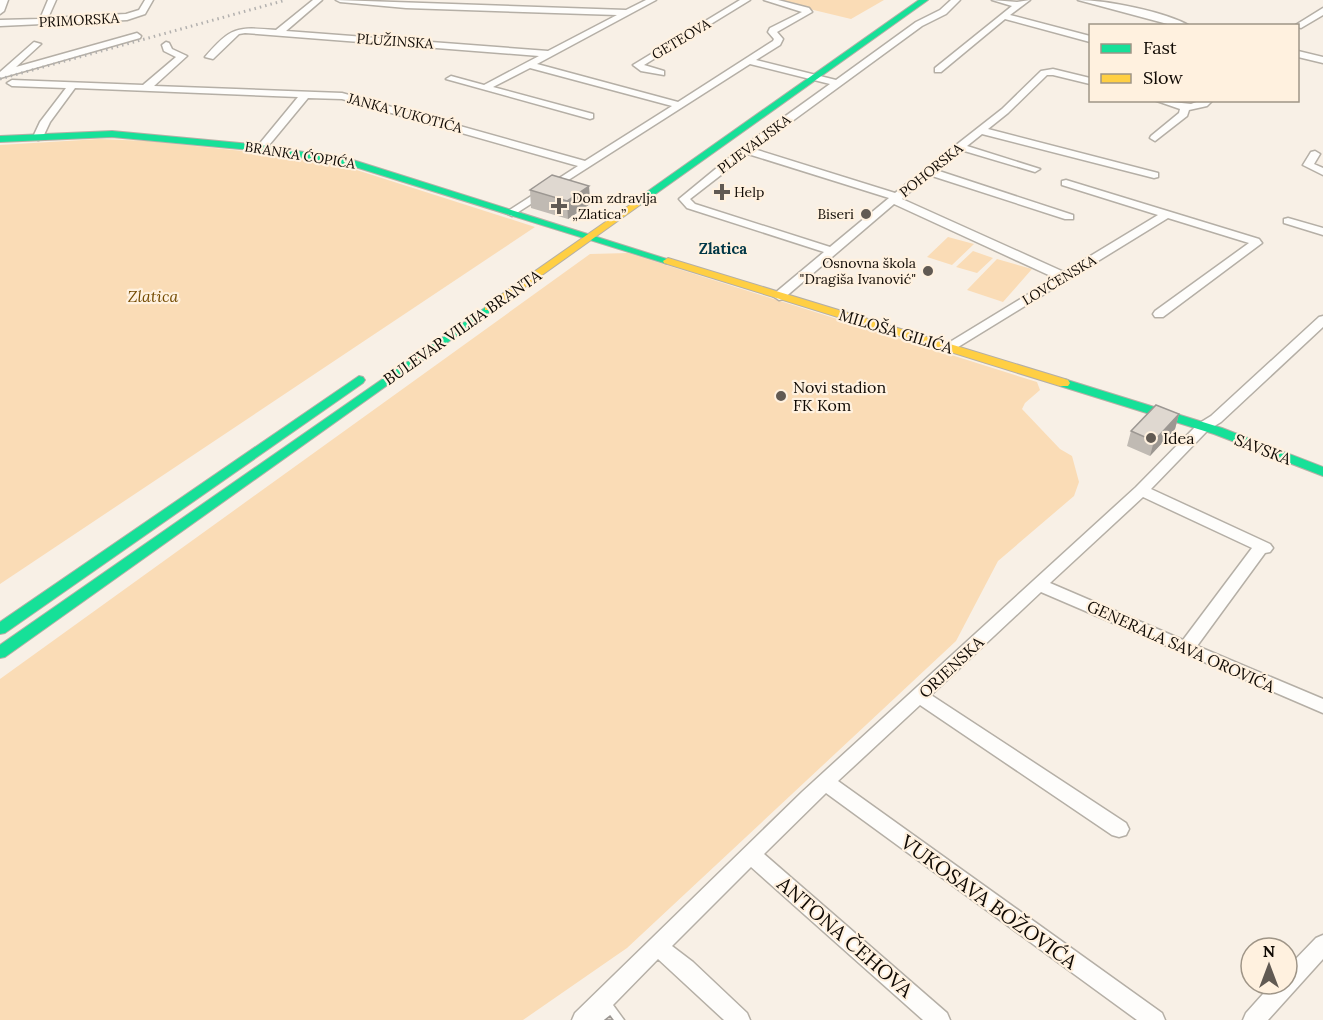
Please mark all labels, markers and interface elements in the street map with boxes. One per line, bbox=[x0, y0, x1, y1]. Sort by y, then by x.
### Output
street label: PRIMORSKA bbox=[38, 9, 120, 31]
street label: GETEOVA bbox=[648, 14, 714, 64]
legend bbox=[1089, 24, 1299, 102]
street label: PLUŽINSKA bbox=[356, 29, 434, 53]
text: Fast bbox=[1143, 36, 1177, 59]
text: Slow bbox=[1143, 66, 1183, 89]
street label: JANKA VUKOTIĆA bbox=[345, 89, 465, 137]
street label: PLJEVALJSKA bbox=[714, 110, 794, 177]
street label: BRANKA ĆOPIĆA bbox=[243, 137, 357, 173]
street label: POHORSKA bbox=[896, 139, 966, 201]
place label: Help bbox=[734, 183, 764, 201]
marker: Help bbox=[715, 185, 729, 199]
place label: Dom zdravlja „Zlatica” bbox=[572, 189, 657, 223]
marker: Dom zdravlja „Zlatica” bbox=[550, 197, 568, 215]
place label: Biseri bbox=[817, 205, 854, 223]
marker: Biseri bbox=[859, 207, 873, 221]
district label: Zlatica bbox=[699, 239, 747, 258]
street label: LOVĆENSKA bbox=[1019, 251, 1099, 309]
place label: Osnovna škola "Dragiša Ivanović" bbox=[800, 254, 916, 288]
street label: BULEVAR VILIJA BRANTA bbox=[379, 264, 546, 389]
marker: Osnovna škola "Dragiša Ivanović" bbox=[921, 264, 935, 278]
park label: Zlatica bbox=[128, 286, 178, 306]
street label: MILOŠA GILIĆA bbox=[837, 304, 956, 358]
place label: Novi stadion FK Kom bbox=[793, 377, 886, 415]
marker: Novi stadion FK Kom bbox=[774, 389, 788, 403]
place label: Idea bbox=[1163, 428, 1194, 448]
street label: SAVSKA bbox=[1232, 429, 1295, 469]
marker: Idea bbox=[1144, 431, 1158, 445]
street label: GENERALA SAVA OROVIĆA bbox=[1084, 596, 1279, 697]
street label: ORJENSKA bbox=[914, 631, 988, 702]
street label: VUKOSAVA BOŽOVIĆA bbox=[895, 829, 1083, 974]
street label: ANTONA ČEHOVA bbox=[772, 870, 919, 1003]
north arrow bbox=[1239, 936, 1299, 996]
text: N bbox=[1263, 941, 1275, 961]

